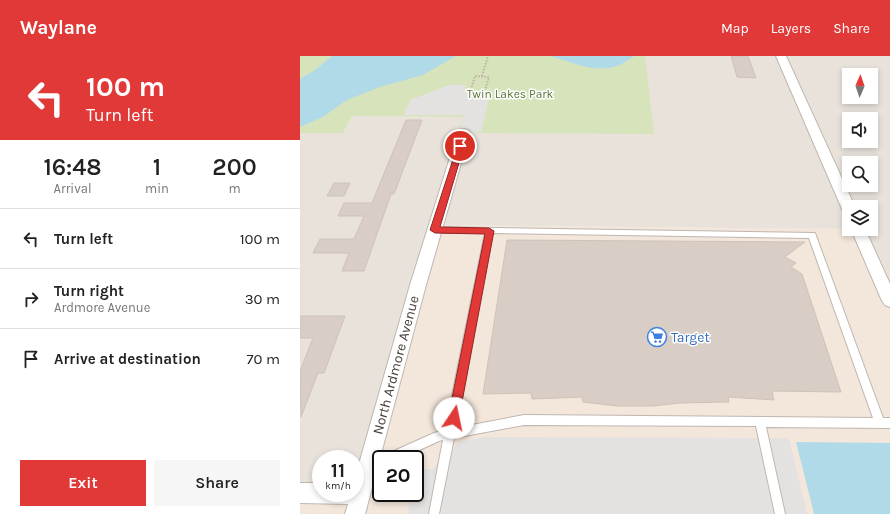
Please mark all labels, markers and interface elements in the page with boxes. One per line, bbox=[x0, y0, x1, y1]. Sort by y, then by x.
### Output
text: Waylane bbox=[20, 17, 97, 39]
text: Map bbox=[721, 20, 749, 37]
text: Layers bbox=[771, 20, 811, 37]
text: Share bbox=[833, 20, 870, 37]
north arrow bbox=[842, 68, 878, 104]
map controls bbox=[842, 68, 878, 236]
text: 100 m bbox=[86, 70, 165, 103]
icon: left bbox=[20, 72, 72, 124]
park label: Twin Lakes Park bbox=[467, 87, 554, 101]
text: Turn left bbox=[86, 104, 154, 126]
button: sound bbox=[842, 112, 878, 148]
pin bbox=[443, 129, 477, 163]
icon: arrive bbox=[449, 135, 471, 157]
text: 16:48 bbox=[43, 153, 102, 181]
text: 1 bbox=[153, 153, 161, 181]
text: 200 bbox=[212, 153, 257, 181]
button: search bbox=[842, 156, 878, 192]
text: Arrival bbox=[54, 181, 92, 196]
text: min bbox=[145, 181, 169, 196]
text: m bbox=[228, 181, 241, 196]
button: layers bbox=[842, 200, 878, 236]
icon: left bbox=[20, 228, 42, 250]
text: Turn left bbox=[54, 230, 113, 248]
text: 100 m bbox=[240, 230, 280, 248]
text: Turn right bbox=[54, 282, 124, 300]
icon: right bbox=[20, 288, 42, 310]
text: 30 m bbox=[245, 290, 280, 308]
street label: North Ardmore Avenue bbox=[369, 294, 423, 436]
text: Ardmore Avenue bbox=[54, 300, 150, 315]
supermarket icon: Target bbox=[646, 326, 668, 348]
place label: Target bbox=[671, 329, 710, 346]
icon: arrive bbox=[20, 348, 42, 370]
text: Arrive at destination bbox=[54, 350, 201, 368]
text: 70 m bbox=[246, 350, 280, 368]
position arrow bbox=[433, 397, 475, 439]
speed limit sign: 20 bbox=[372, 450, 424, 502]
text: 11 bbox=[331, 459, 345, 482]
button: Exit bbox=[20, 460, 146, 506]
button: Share bbox=[154, 460, 280, 506]
text: km/h bbox=[325, 480, 351, 492]

